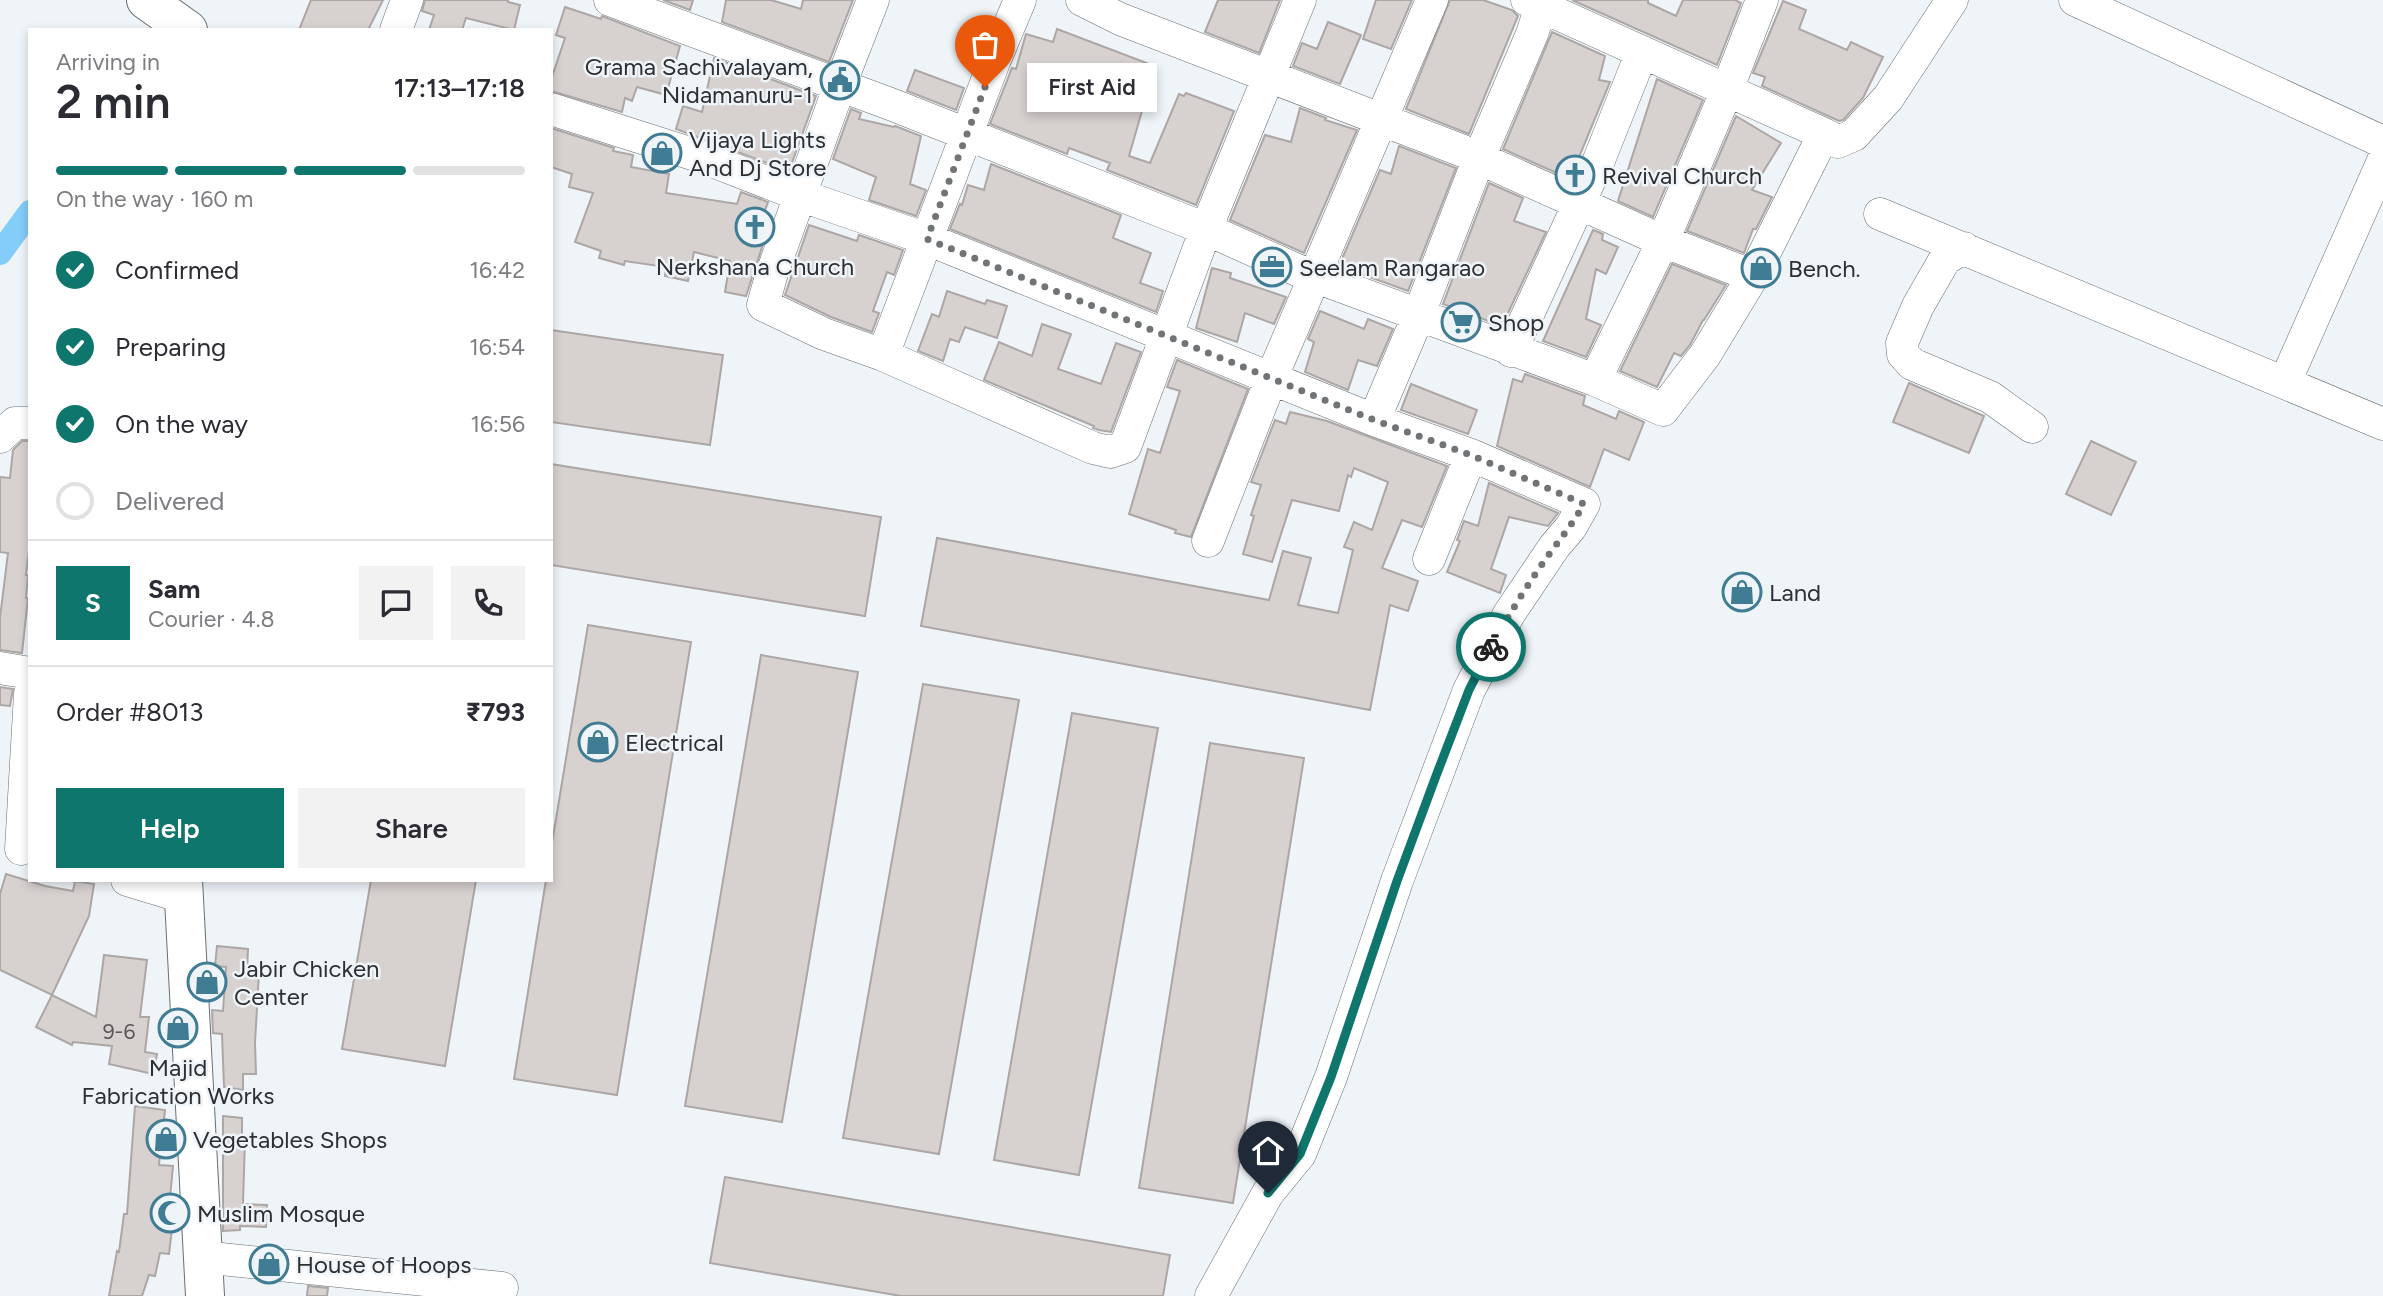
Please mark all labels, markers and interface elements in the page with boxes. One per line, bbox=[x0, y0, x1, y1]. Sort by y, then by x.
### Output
pin bbox=[955, 15, 1015, 87]
icon: bag bbox=[966, 26, 1004, 64]
text: Arriving in bbox=[56, 48, 160, 76]
place label: Grama Sachivalayam, Nidamanuru-1 bbox=[585, 52, 813, 109]
public building icon: Grama Sachivalayam, Nidamanuru-1 bbox=[819, 59, 861, 101]
callout: First Aid bbox=[1027, 62, 1156, 112]
text: 17:13–17:18 bbox=[394, 72, 525, 104]
text: First Aid bbox=[1048, 73, 1136, 101]
text: 2 min bbox=[56, 74, 171, 130]
place label: Vijaya Lights And Dj Store bbox=[689, 125, 826, 182]
shop icon: Vijaya Lights And Dj Store bbox=[641, 132, 683, 174]
church icon: Revival Church bbox=[1554, 154, 1596, 196]
place label: Revival Church bbox=[1602, 161, 1762, 190]
text: On the way · 160 m bbox=[56, 185, 253, 213]
church icon: Nerkshana Church bbox=[734, 206, 776, 248]
office icon: Seelam Rangarao bbox=[1251, 246, 1293, 288]
shop icon: Bench. bbox=[1740, 247, 1782, 289]
icon: check bbox=[56, 251, 94, 289]
place label: Nerkshana Church bbox=[656, 252, 854, 281]
place label: Seelam Rangarao bbox=[1299, 253, 1485, 282]
text: Confirmed bbox=[115, 254, 239, 286]
place label: Bench. bbox=[1788, 254, 1861, 283]
text: 16:42 bbox=[470, 256, 525, 284]
supermarket icon: Shop bbox=[1440, 301, 1482, 343]
place label: Shop bbox=[1488, 308, 1544, 337]
icon: check bbox=[56, 328, 94, 366]
text: Preparing bbox=[115, 331, 226, 363]
text: 16:54 bbox=[469, 333, 525, 361]
icon: check bbox=[56, 405, 94, 443]
text: On the way bbox=[115, 408, 248, 440]
text: 16:56 bbox=[470, 410, 525, 438]
text: Delivered bbox=[115, 485, 224, 517]
button: chat bbox=[359, 566, 433, 640]
button: phone bbox=[451, 566, 525, 640]
shop icon: Land bbox=[1721, 571, 1763, 613]
text: Sam bbox=[148, 573, 200, 605]
place label: Land bbox=[1769, 578, 1821, 607]
text: S bbox=[85, 587, 101, 619]
text: Courier · 4.8 bbox=[148, 605, 275, 633]
courier bbox=[1456, 612, 1526, 682]
icon: bike bbox=[1472, 628, 1510, 666]
text: Order #8013 bbox=[56, 696, 203, 728]
text: ₹793 bbox=[465, 696, 525, 728]
shop icon: Electrical bbox=[577, 721, 619, 763]
place label: Electrical bbox=[625, 728, 724, 757]
button: Help bbox=[56, 788, 284, 868]
button: Share bbox=[298, 788, 525, 868]
place label: Jabir Chicken Center bbox=[234, 954, 379, 1011]
shop icon: Jabir Chicken Center bbox=[186, 961, 228, 1003]
shop icon: Majid Fabrication Works bbox=[157, 1007, 199, 1049]
house number: 9-6 bbox=[103, 1019, 135, 1044]
place label: Majid Fabrication Works bbox=[82, 1053, 274, 1110]
shop icon: Vegetables Shops bbox=[145, 1118, 187, 1160]
pin bbox=[1238, 1121, 1298, 1193]
place label: Vegetables Shops bbox=[193, 1125, 387, 1154]
icon: home bbox=[1249, 1132, 1287, 1170]
mosque icon: Muslim Mosque bbox=[149, 1192, 191, 1234]
place label: Muslim Mosque bbox=[197, 1199, 365, 1228]
shop icon: House of Hoops bbox=[248, 1243, 290, 1285]
place label: House of Hoops bbox=[296, 1250, 472, 1279]

